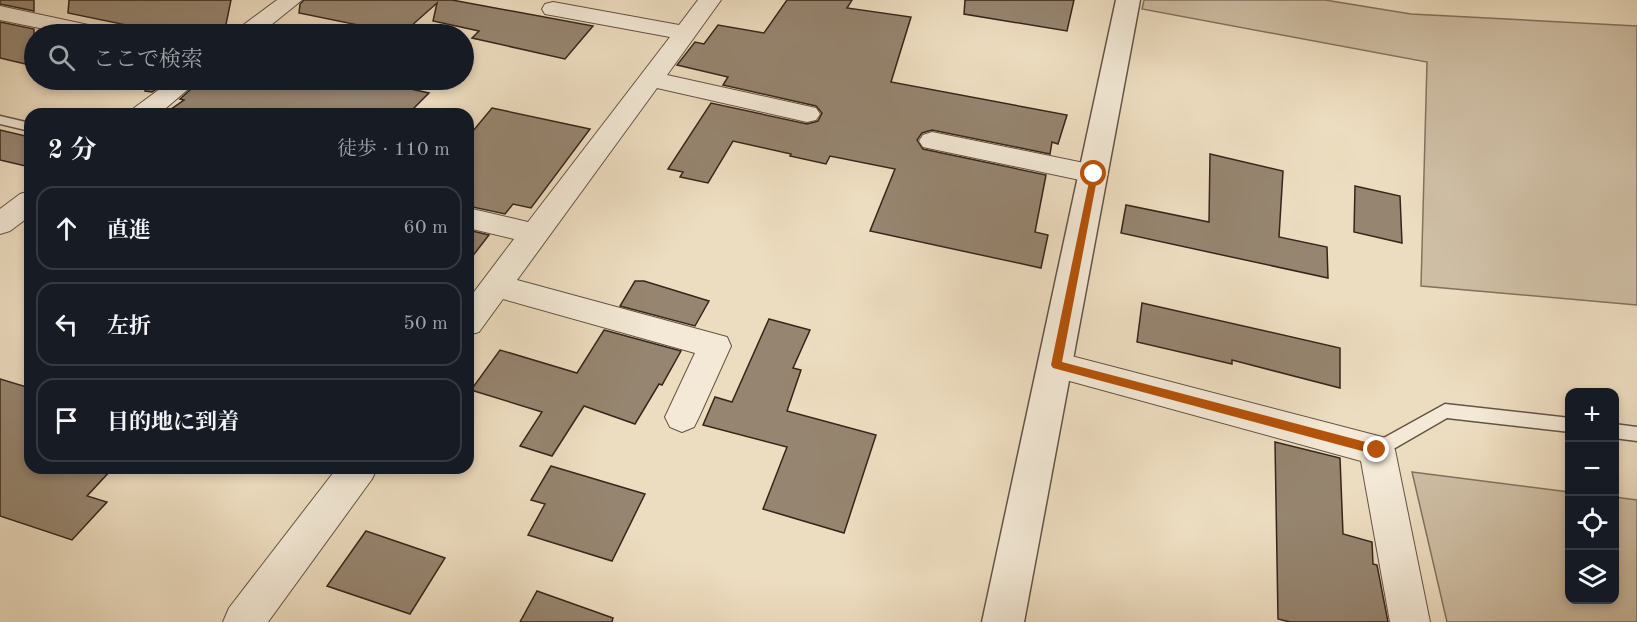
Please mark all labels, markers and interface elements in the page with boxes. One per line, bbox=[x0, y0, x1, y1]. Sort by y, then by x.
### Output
search box bbox=[24, 24, 474, 90]
icon: search bbox=[45, 41, 78, 74]
text: ここで検索 bbox=[93, 49, 203, 71]
text: 2 分 bbox=[48, 138, 96, 164]
text: 徒歩 · 110 m bbox=[337, 140, 450, 160]
route start bbox=[1080, 160, 1106, 186]
icon: ahead bbox=[50, 212, 83, 245]
text: 60 m bbox=[403, 218, 448, 238]
text: 直進 bbox=[107, 220, 151, 242]
icon: left bbox=[50, 308, 83, 341]
text: 50 m bbox=[403, 314, 448, 334]
text: 左折 bbox=[107, 316, 151, 338]
map controls bbox=[1565, 388, 1619, 604]
button: + bbox=[1565, 388, 1619, 442]
icon: arrive bbox=[50, 404, 83, 437]
text: 目的地に到着 bbox=[107, 412, 239, 434]
route end bbox=[1363, 436, 1389, 462]
button: − bbox=[1565, 442, 1619, 496]
button: locate bbox=[1565, 496, 1619, 550]
button: layers bbox=[1565, 550, 1619, 604]

